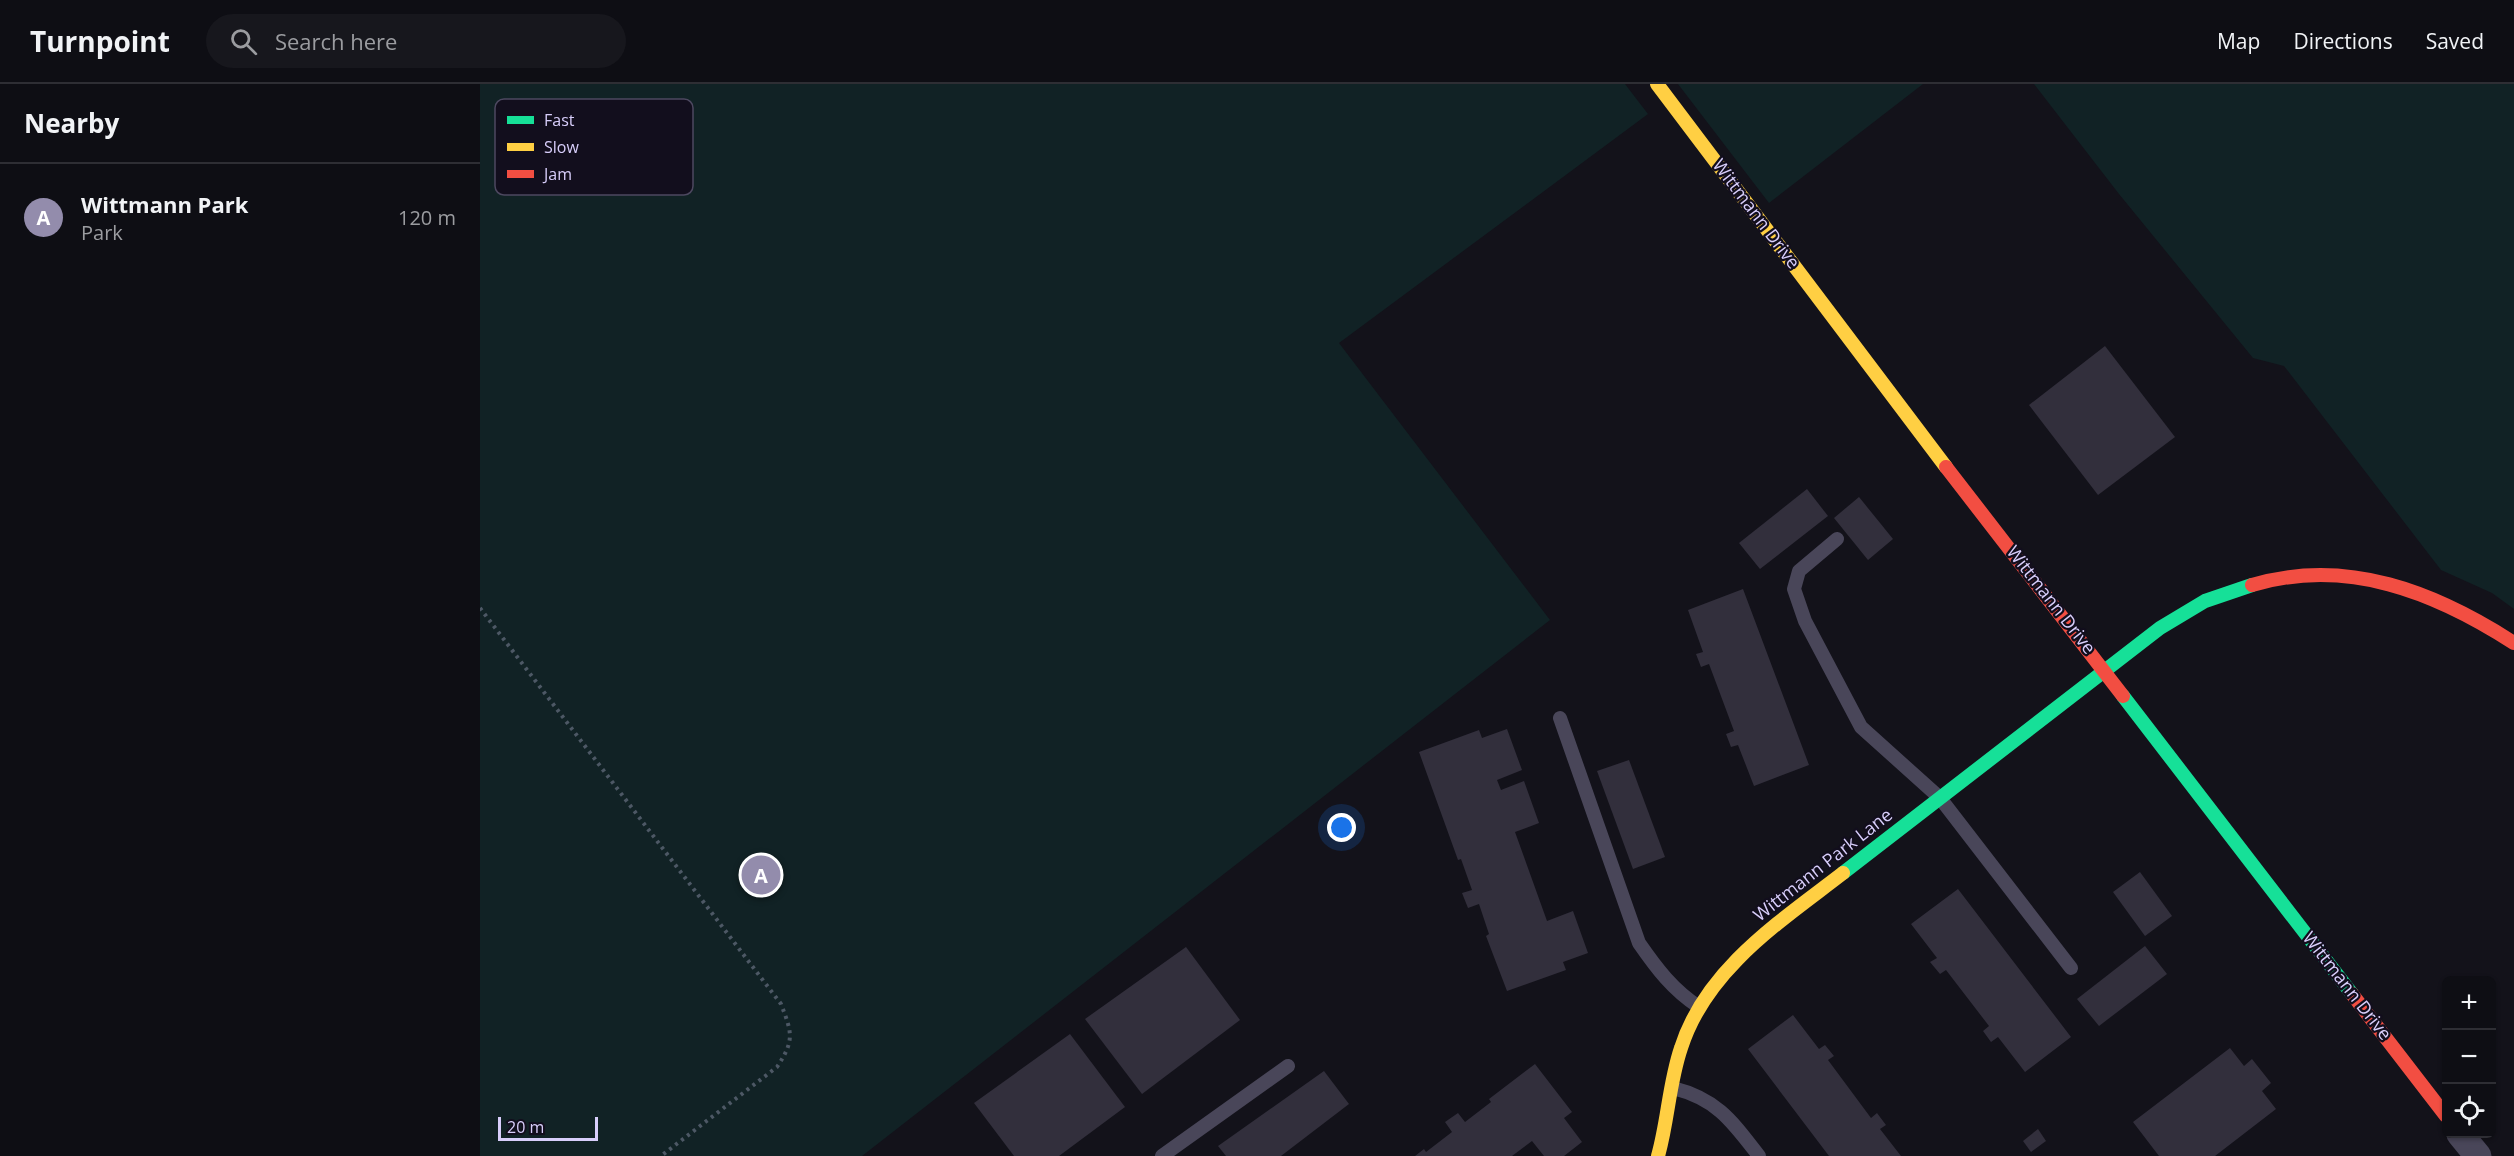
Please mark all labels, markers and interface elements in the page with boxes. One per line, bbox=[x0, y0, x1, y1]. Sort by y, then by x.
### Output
search box bbox=[206, 14, 626, 68]
text: Turnpoint bbox=[30, 22, 170, 60]
icon: search bbox=[227, 25, 260, 58]
text: Search here bbox=[275, 26, 397, 56]
text: Map bbox=[2217, 27, 2260, 55]
text: Directions bbox=[2293, 27, 2393, 55]
text: Saved bbox=[2426, 27, 2484, 55]
legend bbox=[495, 99, 693, 195]
text: Nearby bbox=[24, 105, 119, 141]
text: Fast bbox=[544, 109, 575, 131]
text: Slow bbox=[544, 136, 579, 158]
street label: Wittmann Drive bbox=[1708, 154, 1806, 273]
text: Jam bbox=[542, 163, 572, 185]
text: Wittmann Park bbox=[81, 189, 248, 219]
text: A bbox=[37, 204, 50, 231]
text: 120 m bbox=[398, 204, 456, 231]
text: Park bbox=[81, 219, 123, 246]
street label: Wittmann Drive bbox=[2002, 540, 2102, 659]
street label: Wittmann Park Lane bbox=[1748, 802, 1897, 926]
your location bbox=[1327, 813, 1356, 842]
pin: A bbox=[742, 852, 780, 898]
street label: Wittmann Drive bbox=[2298, 926, 2398, 1045]
map controls bbox=[2442, 976, 2496, 1138]
button: + bbox=[2442, 976, 2496, 1030]
button: − bbox=[2442, 1030, 2496, 1084]
button: locate bbox=[2442, 1084, 2496, 1138]
scale bar bbox=[498, 1114, 598, 1142]
text: 20 m bbox=[507, 1116, 544, 1138]

